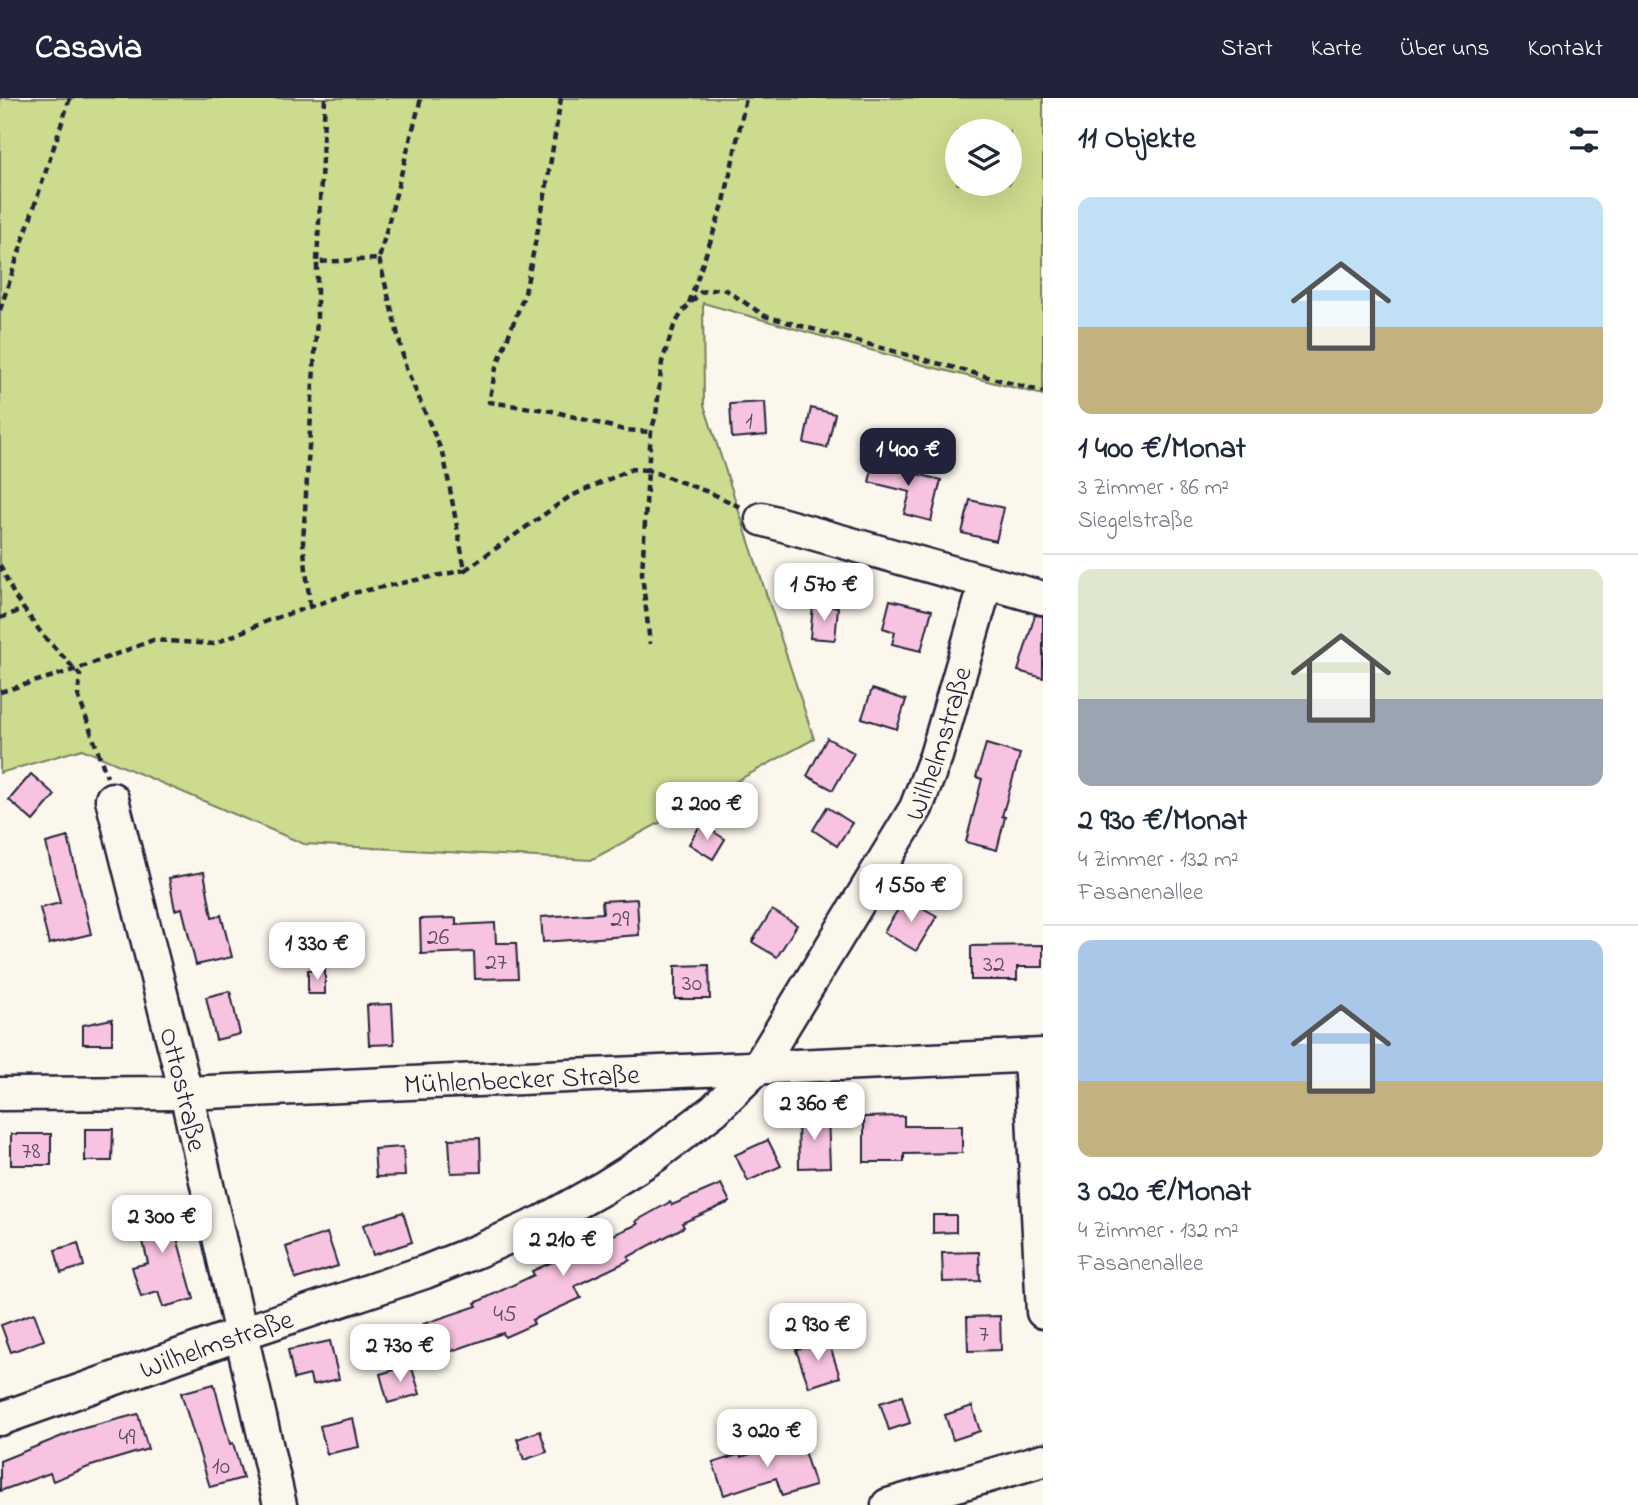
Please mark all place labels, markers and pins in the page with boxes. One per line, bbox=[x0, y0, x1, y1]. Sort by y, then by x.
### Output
pin: 1 400 € bbox=[843, 428, 973, 488]
pin: 1 570 € bbox=[759, 564, 889, 623]
pin: 2 200 € bbox=[642, 782, 772, 842]
pin: 1 550 € bbox=[846, 864, 976, 924]
pin: 1 330 € bbox=[252, 922, 382, 982]
pin: 2 360 € bbox=[749, 1082, 879, 1142]
pin: 2 300 € bbox=[97, 1196, 227, 1255]
pin: 2 210 € bbox=[498, 1218, 628, 1278]
pin: 2 930 € bbox=[753, 1304, 883, 1363]
pin: 2 730 € bbox=[335, 1324, 465, 1384]
pin: 3 020 € bbox=[702, 1410, 832, 1469]

